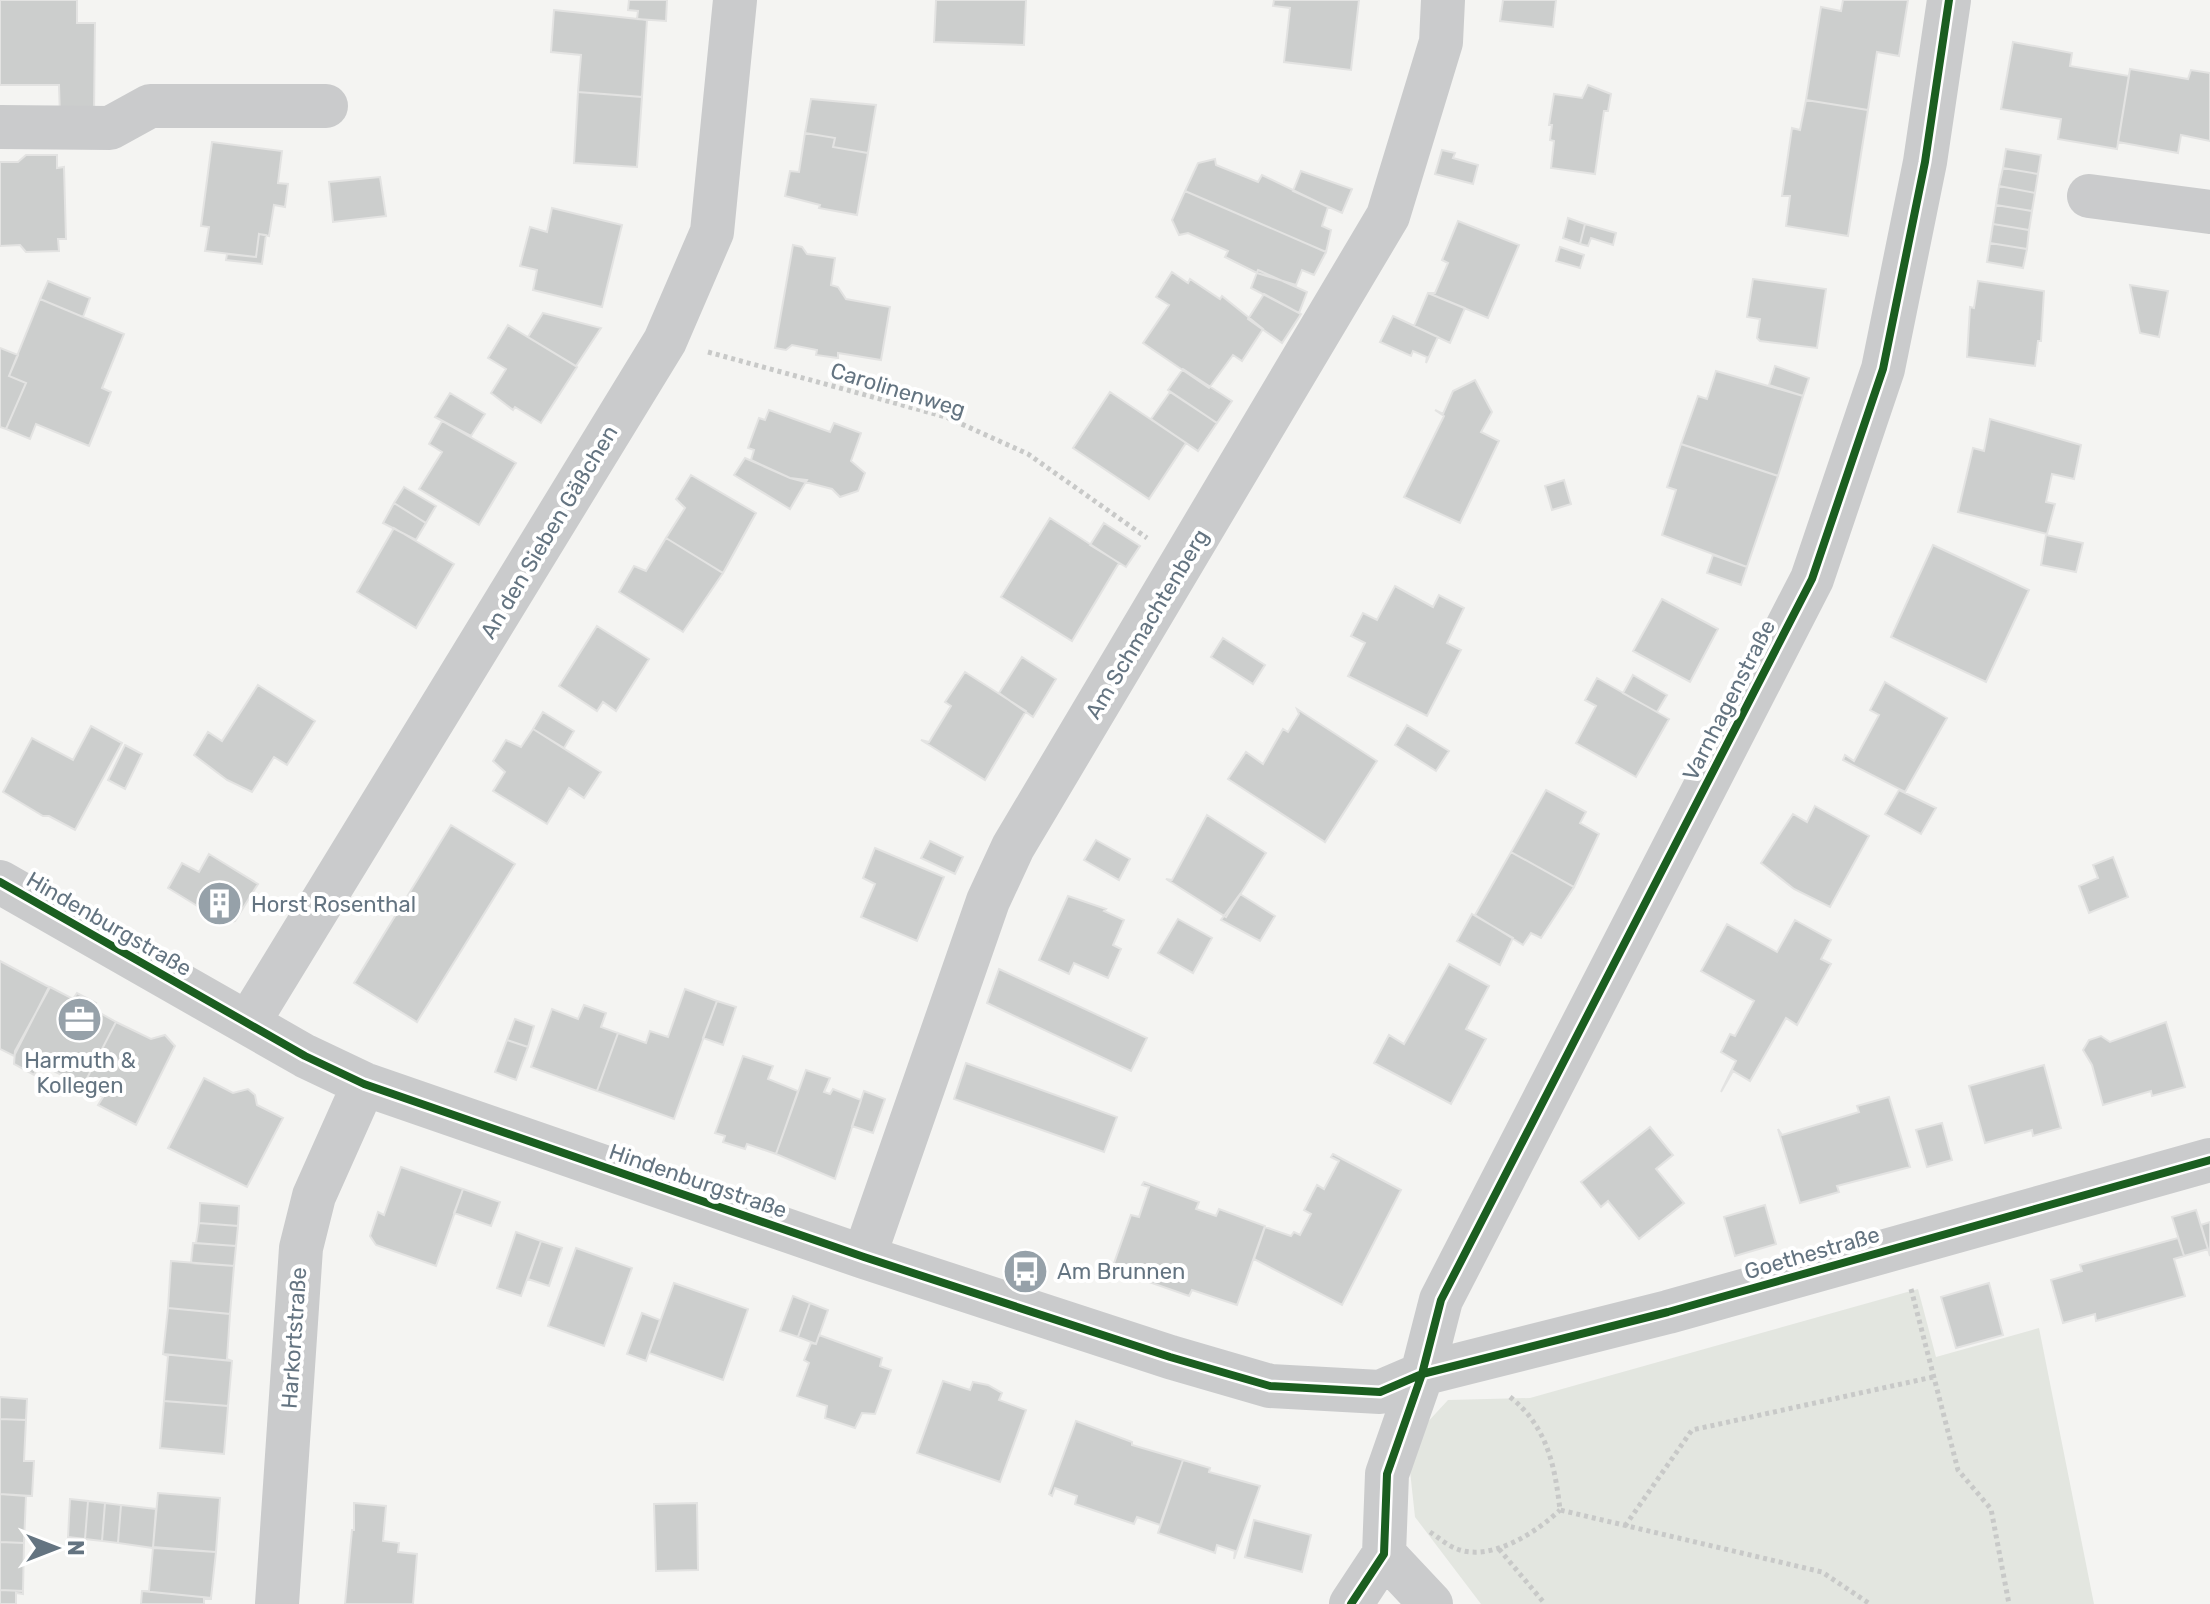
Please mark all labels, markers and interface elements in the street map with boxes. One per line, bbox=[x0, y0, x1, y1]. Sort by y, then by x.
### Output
street label: Carolinenweg bbox=[827, 357, 969, 423]
street label: An den Sieben Gäßchen bbox=[475, 420, 623, 644]
street label: Am Schmachtenberg bbox=[1080, 524, 1214, 724]
street label: Varnhagenstraße bbox=[1677, 615, 1781, 785]
street label: Hindenburgstraße bbox=[22, 866, 196, 982]
building icon: Horst Rosenthal bbox=[196, 880, 244, 928]
place label: Horst Rosenthal bbox=[251, 891, 416, 918]
office icon: Harmuth & Kollegen bbox=[56, 995, 104, 1043]
place label: Harmuth & Kollegen bbox=[24, 1047, 136, 1099]
street label: Hindenburgstraße bbox=[606, 1138, 790, 1224]
street label: Goethestraße bbox=[1741, 1221, 1883, 1285]
bus stop icon: Am Brunnen bbox=[1002, 1247, 1050, 1295]
place label: Am Brunnen bbox=[1057, 1258, 1185, 1285]
street label: Harkortstraße bbox=[276, 1266, 312, 1410]
north arrow bbox=[16, 1508, 96, 1588]
text: N bbox=[62, 1540, 89, 1556]

